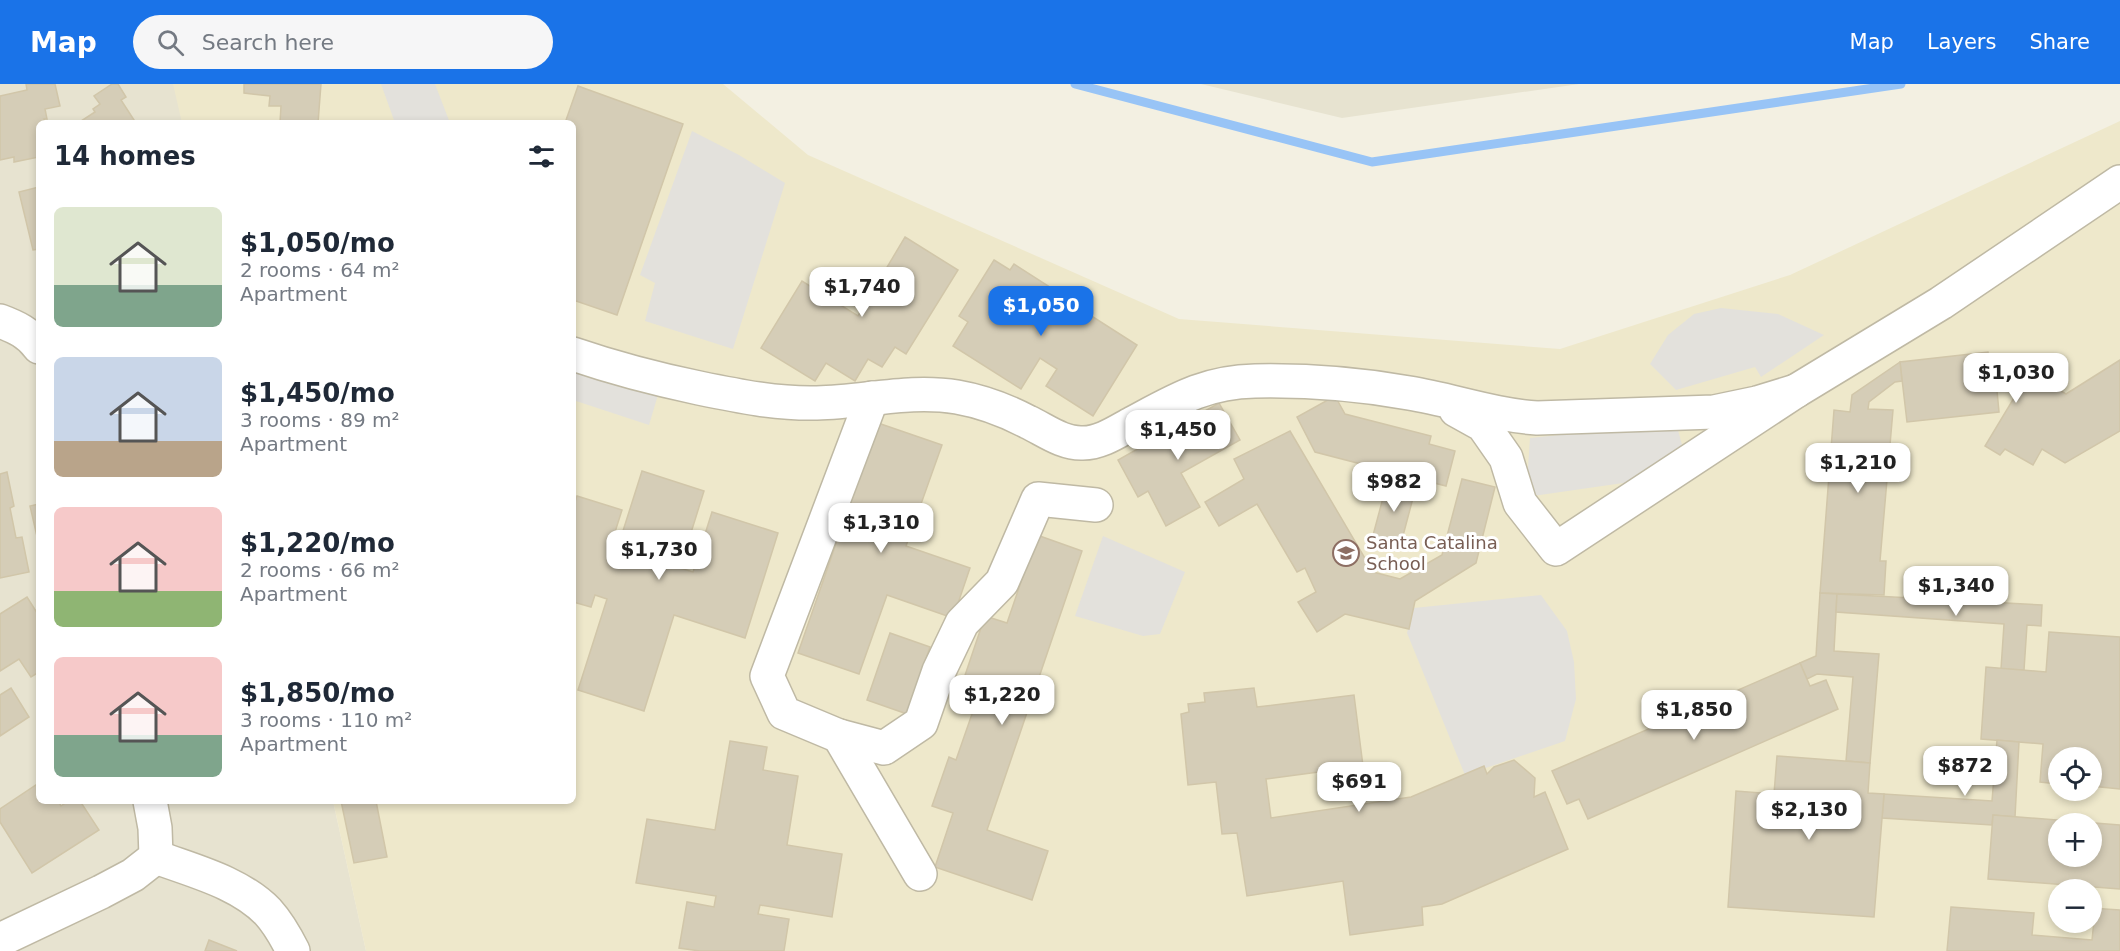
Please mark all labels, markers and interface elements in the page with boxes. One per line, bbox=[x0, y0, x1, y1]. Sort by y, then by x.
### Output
search box bbox=[133, 15, 553, 69]
text: Map bbox=[30, 26, 97, 59]
icon: search bbox=[154, 26, 187, 59]
text: Search here bbox=[202, 30, 334, 55]
text: Map bbox=[1850, 30, 1894, 54]
text: Layers bbox=[1927, 30, 1996, 54]
text: Share bbox=[2029, 30, 2090, 54]
icon: filters bbox=[525, 140, 558, 173]
text: 14 homes bbox=[54, 141, 196, 171]
text: $1,050/mo bbox=[240, 228, 395, 258]
icon: home bbox=[102, 231, 174, 303]
text: 2 rooms · 64 m² bbox=[240, 258, 400, 282]
pin: $1,740 bbox=[813, 267, 911, 318]
text: $1,740 bbox=[823, 274, 901, 298]
text: Apartment bbox=[240, 282, 347, 306]
pin: $1,050 bbox=[992, 286, 1090, 337]
text: $1,050 bbox=[1002, 293, 1080, 317]
pin: $1,030 bbox=[1967, 353, 2065, 404]
text: $1,030 bbox=[1977, 360, 2055, 384]
text: $1,450/mo bbox=[240, 378, 395, 408]
icon: home bbox=[102, 381, 174, 453]
text: 3 rooms · 89 m² bbox=[240, 408, 400, 432]
pin: $1,450 bbox=[1129, 410, 1227, 461]
text: $1,450 bbox=[1139, 417, 1217, 441]
text: Apartment bbox=[240, 432, 347, 456]
pin: $1,210 bbox=[1809, 443, 1907, 494]
text: $1,210 bbox=[1819, 450, 1897, 474]
pin: $982 bbox=[1358, 462, 1430, 513]
text: $982 bbox=[1366, 469, 1422, 493]
pin: $1,310 bbox=[832, 503, 930, 554]
text: $1,310 bbox=[842, 510, 920, 534]
text: $1,220/mo bbox=[240, 528, 395, 558]
pin: $1,730 bbox=[610, 530, 708, 581]
icon: home bbox=[102, 531, 174, 603]
place label: Santa Catalina School bbox=[1366, 532, 1498, 574]
text: $1,730 bbox=[620, 537, 698, 561]
school or university icon: Santa Catalina School bbox=[1331, 538, 1361, 568]
text: 2 rooms · 66 m² bbox=[240, 558, 400, 582]
pin: $1,340 bbox=[1907, 566, 2005, 617]
text: $1,340 bbox=[1917, 573, 1995, 597]
text: Apartment bbox=[240, 582, 347, 606]
pin: $1,220 bbox=[953, 675, 1051, 726]
text: $1,850/mo bbox=[240, 678, 395, 708]
icon: home bbox=[102, 681, 174, 753]
text: $1,220 bbox=[963, 682, 1041, 706]
pin: $1,850 bbox=[1645, 690, 1743, 741]
text: $1,850 bbox=[1655, 697, 1733, 721]
text: 3 rooms · 110 m² bbox=[240, 708, 412, 732]
text: Apartment bbox=[240, 732, 347, 756]
pin: $872 bbox=[1929, 746, 2001, 797]
map controls bbox=[2048, 747, 2102, 933]
button: locate bbox=[2048, 747, 2102, 801]
text: $872 bbox=[1937, 753, 1993, 777]
pin: $691 bbox=[1323, 762, 1395, 813]
text: $691 bbox=[1331, 769, 1387, 793]
pin: $2,130 bbox=[1760, 790, 1858, 841]
text: $2,130 bbox=[1770, 797, 1848, 821]
button: + bbox=[2048, 813, 2102, 867]
button: − bbox=[2048, 879, 2102, 933]

